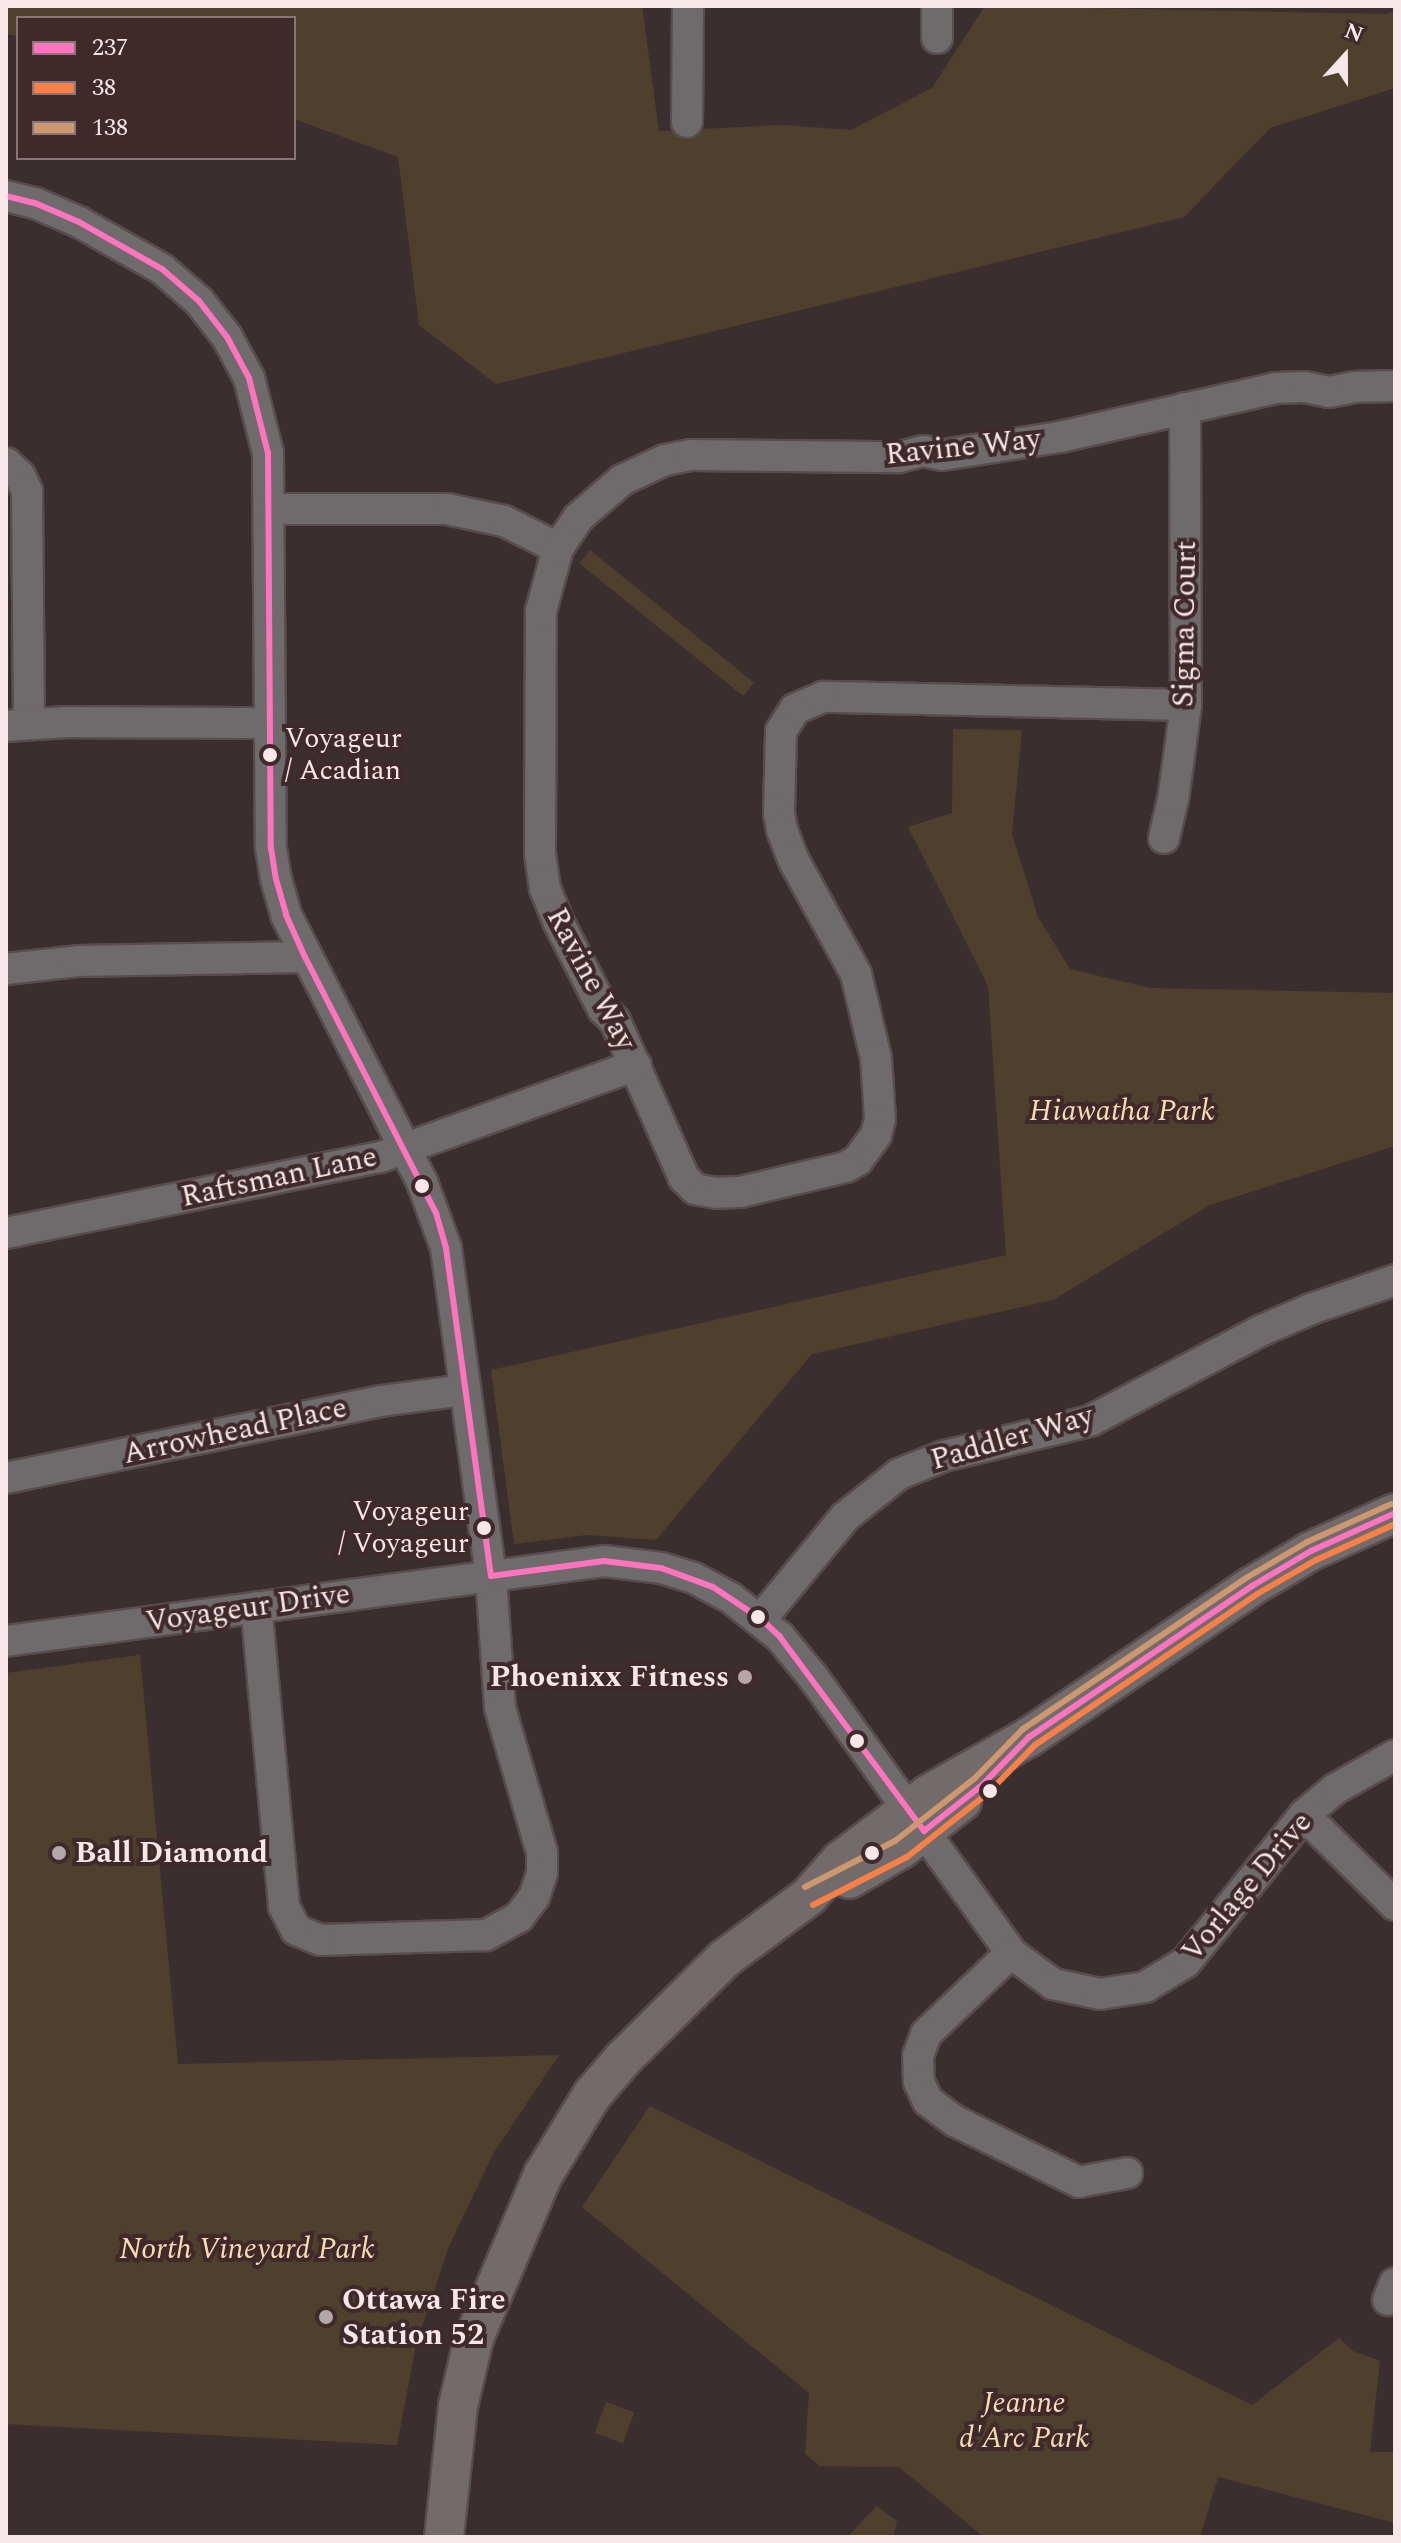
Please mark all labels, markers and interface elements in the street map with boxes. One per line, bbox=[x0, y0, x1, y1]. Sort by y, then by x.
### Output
text: N bbox=[1339, 15, 1368, 52]
legend bbox=[16, 16, 296, 160]
north arrow bbox=[1305, 16, 1385, 96]
text: 237 bbox=[92, 30, 128, 66]
text: 38 bbox=[92, 70, 116, 106]
text: 138 bbox=[92, 110, 128, 146]
street label: Ravine Way bbox=[884, 421, 1042, 473]
street label: Sigma Court bbox=[1166, 540, 1204, 708]
place label: Voyageur / Acadian bbox=[285, 722, 402, 788]
marker: Voyageur / Acadian bbox=[262, 747, 278, 763]
street label: Ravine Way bbox=[539, 902, 643, 1056]
park label: Hiawatha Park bbox=[1029, 1093, 1215, 1129]
street label: Raftsman Lane bbox=[178, 1139, 380, 1215]
unlabelled marker bbox=[414, 1178, 430, 1194]
street label: Arrowhead Place bbox=[120, 1390, 350, 1472]
street label: Paddler Way bbox=[927, 1398, 1097, 1478]
place label: Voyageur / Voyageur bbox=[338, 1495, 469, 1561]
marker: Voyageur / Voyageur bbox=[476, 1520, 492, 1536]
street label: Voyageur Drive bbox=[143, 1576, 353, 1640]
unlabelled marker bbox=[750, 1609, 766, 1625]
place label: Phoenixx Fitness bbox=[490, 1659, 729, 1695]
marker: Phoenixx Fitness bbox=[736, 1668, 754, 1686]
unlabelled marker bbox=[849, 1733, 865, 1749]
unlabelled marker bbox=[982, 1783, 998, 1799]
street label: Vorlage Drive bbox=[1174, 1805, 1320, 1969]
place label: Ball Diamond bbox=[75, 1835, 268, 1871]
marker: Ball Diamond bbox=[50, 1844, 68, 1862]
unlabelled marker bbox=[864, 1845, 880, 1861]
park label: North Vineyard Park bbox=[119, 2231, 375, 2267]
place label: Ottawa Fire Station 52 bbox=[342, 2282, 506, 2352]
marker: Ottawa Fire Station 52 bbox=[317, 2308, 335, 2326]
park label: Jeanne d'Arc Park bbox=[959, 2385, 1089, 2456]

